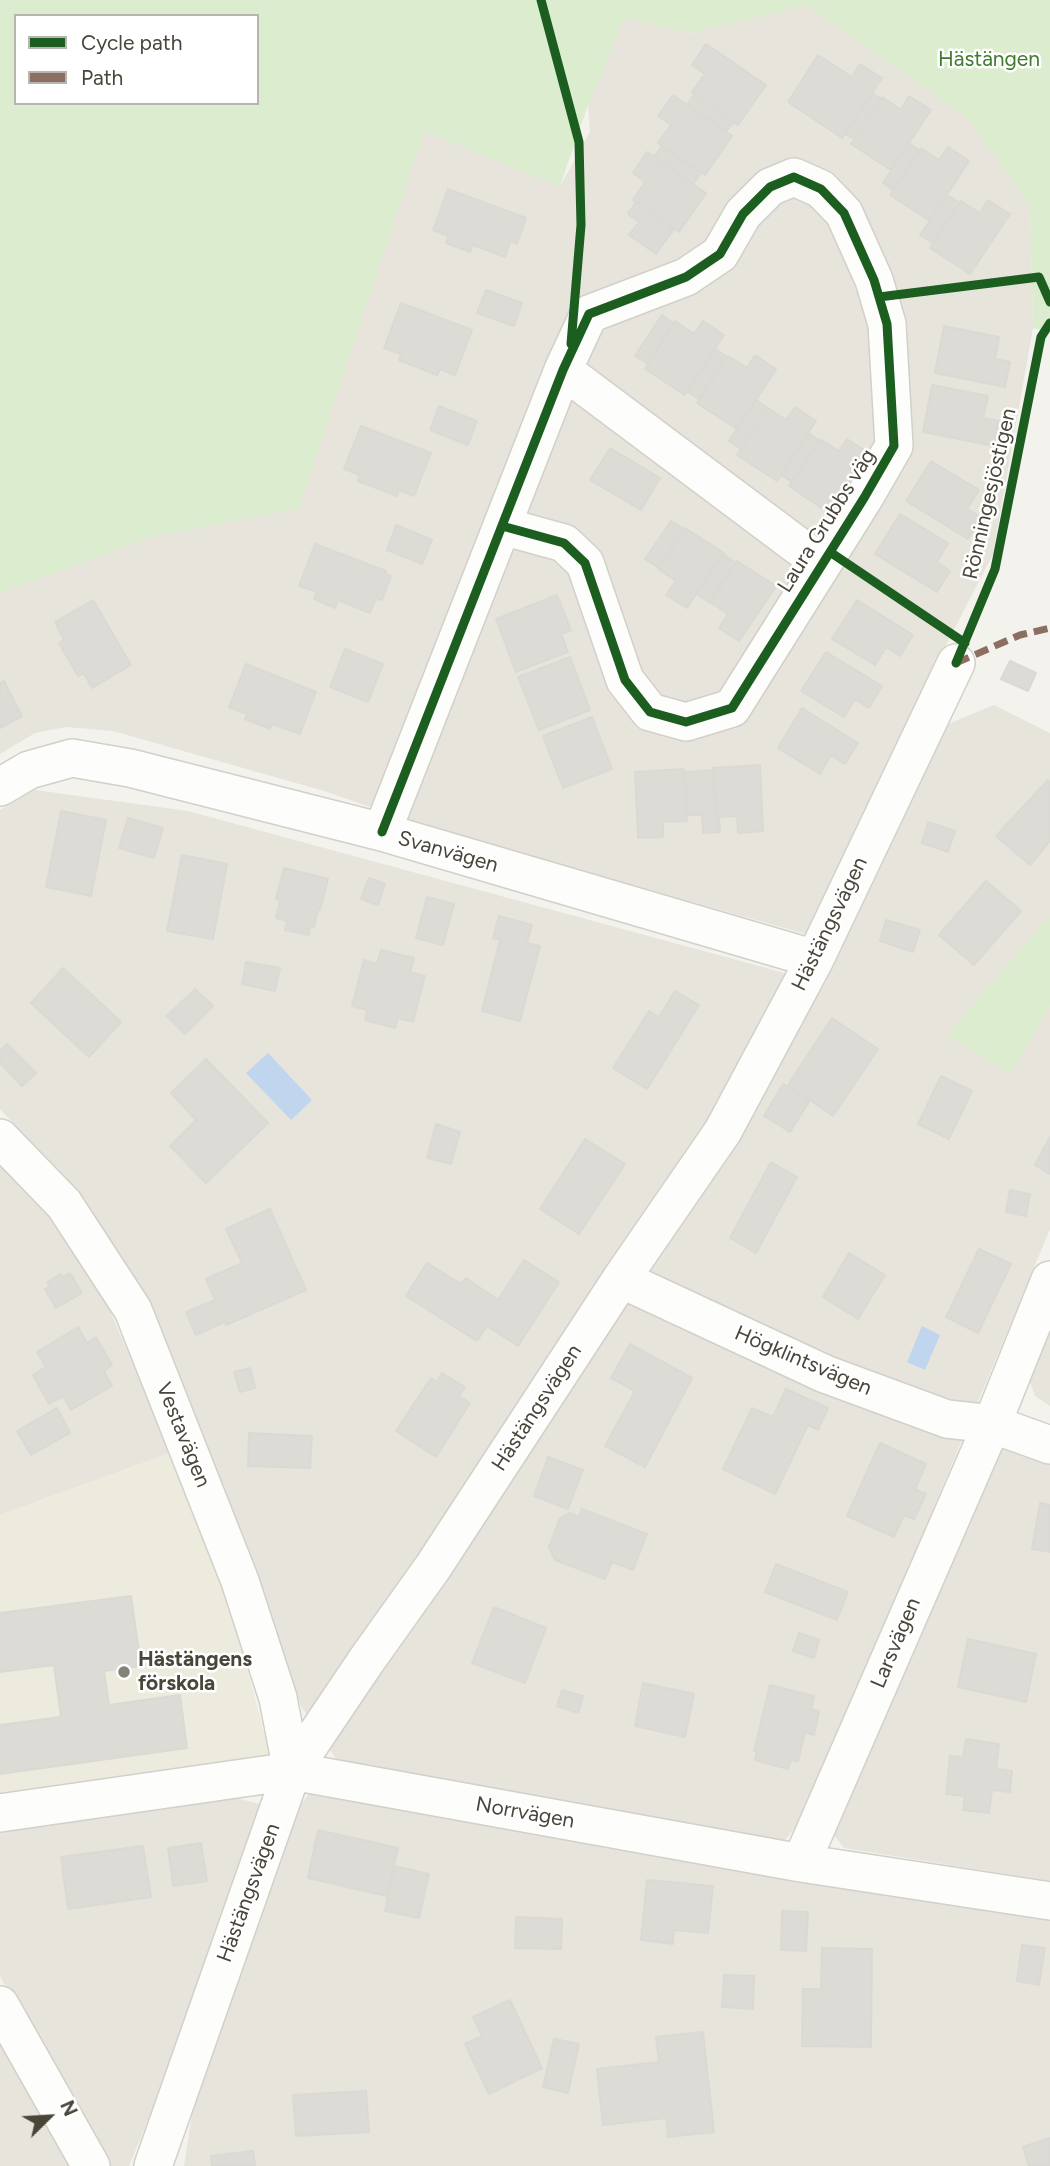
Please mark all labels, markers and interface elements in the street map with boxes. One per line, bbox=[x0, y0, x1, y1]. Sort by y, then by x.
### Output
legend bbox=[14, 14, 259, 105]
text: Cycle path bbox=[81, 30, 182, 55]
park label: Hästängen bbox=[938, 47, 1040, 73]
text: Path bbox=[81, 65, 123, 90]
street label: Rönningesjöstigen bbox=[958, 406, 1022, 582]
street label: Laura Grubbs väg bbox=[773, 445, 881, 597]
street label: Svanvägen bbox=[395, 826, 501, 878]
street label: Hästängsvägen bbox=[787, 853, 873, 995]
street label: Högklintsvägen bbox=[731, 1321, 875, 1401]
street label: Hästängsvägen bbox=[487, 1340, 587, 1476]
street label: Vestavägen bbox=[151, 1379, 215, 1491]
street label: Larsvägen bbox=[866, 1594, 926, 1692]
place label: Hästängens förskola bbox=[138, 1647, 252, 1697]
marker: Hästängens förskola bbox=[116, 1664, 132, 1680]
street label: Norrvägen bbox=[474, 1792, 576, 1834]
street label: Hästängsvägen bbox=[212, 1820, 286, 1966]
north arrow bbox=[14, 2082, 84, 2152]
text: N bbox=[55, 2097, 82, 2120]

